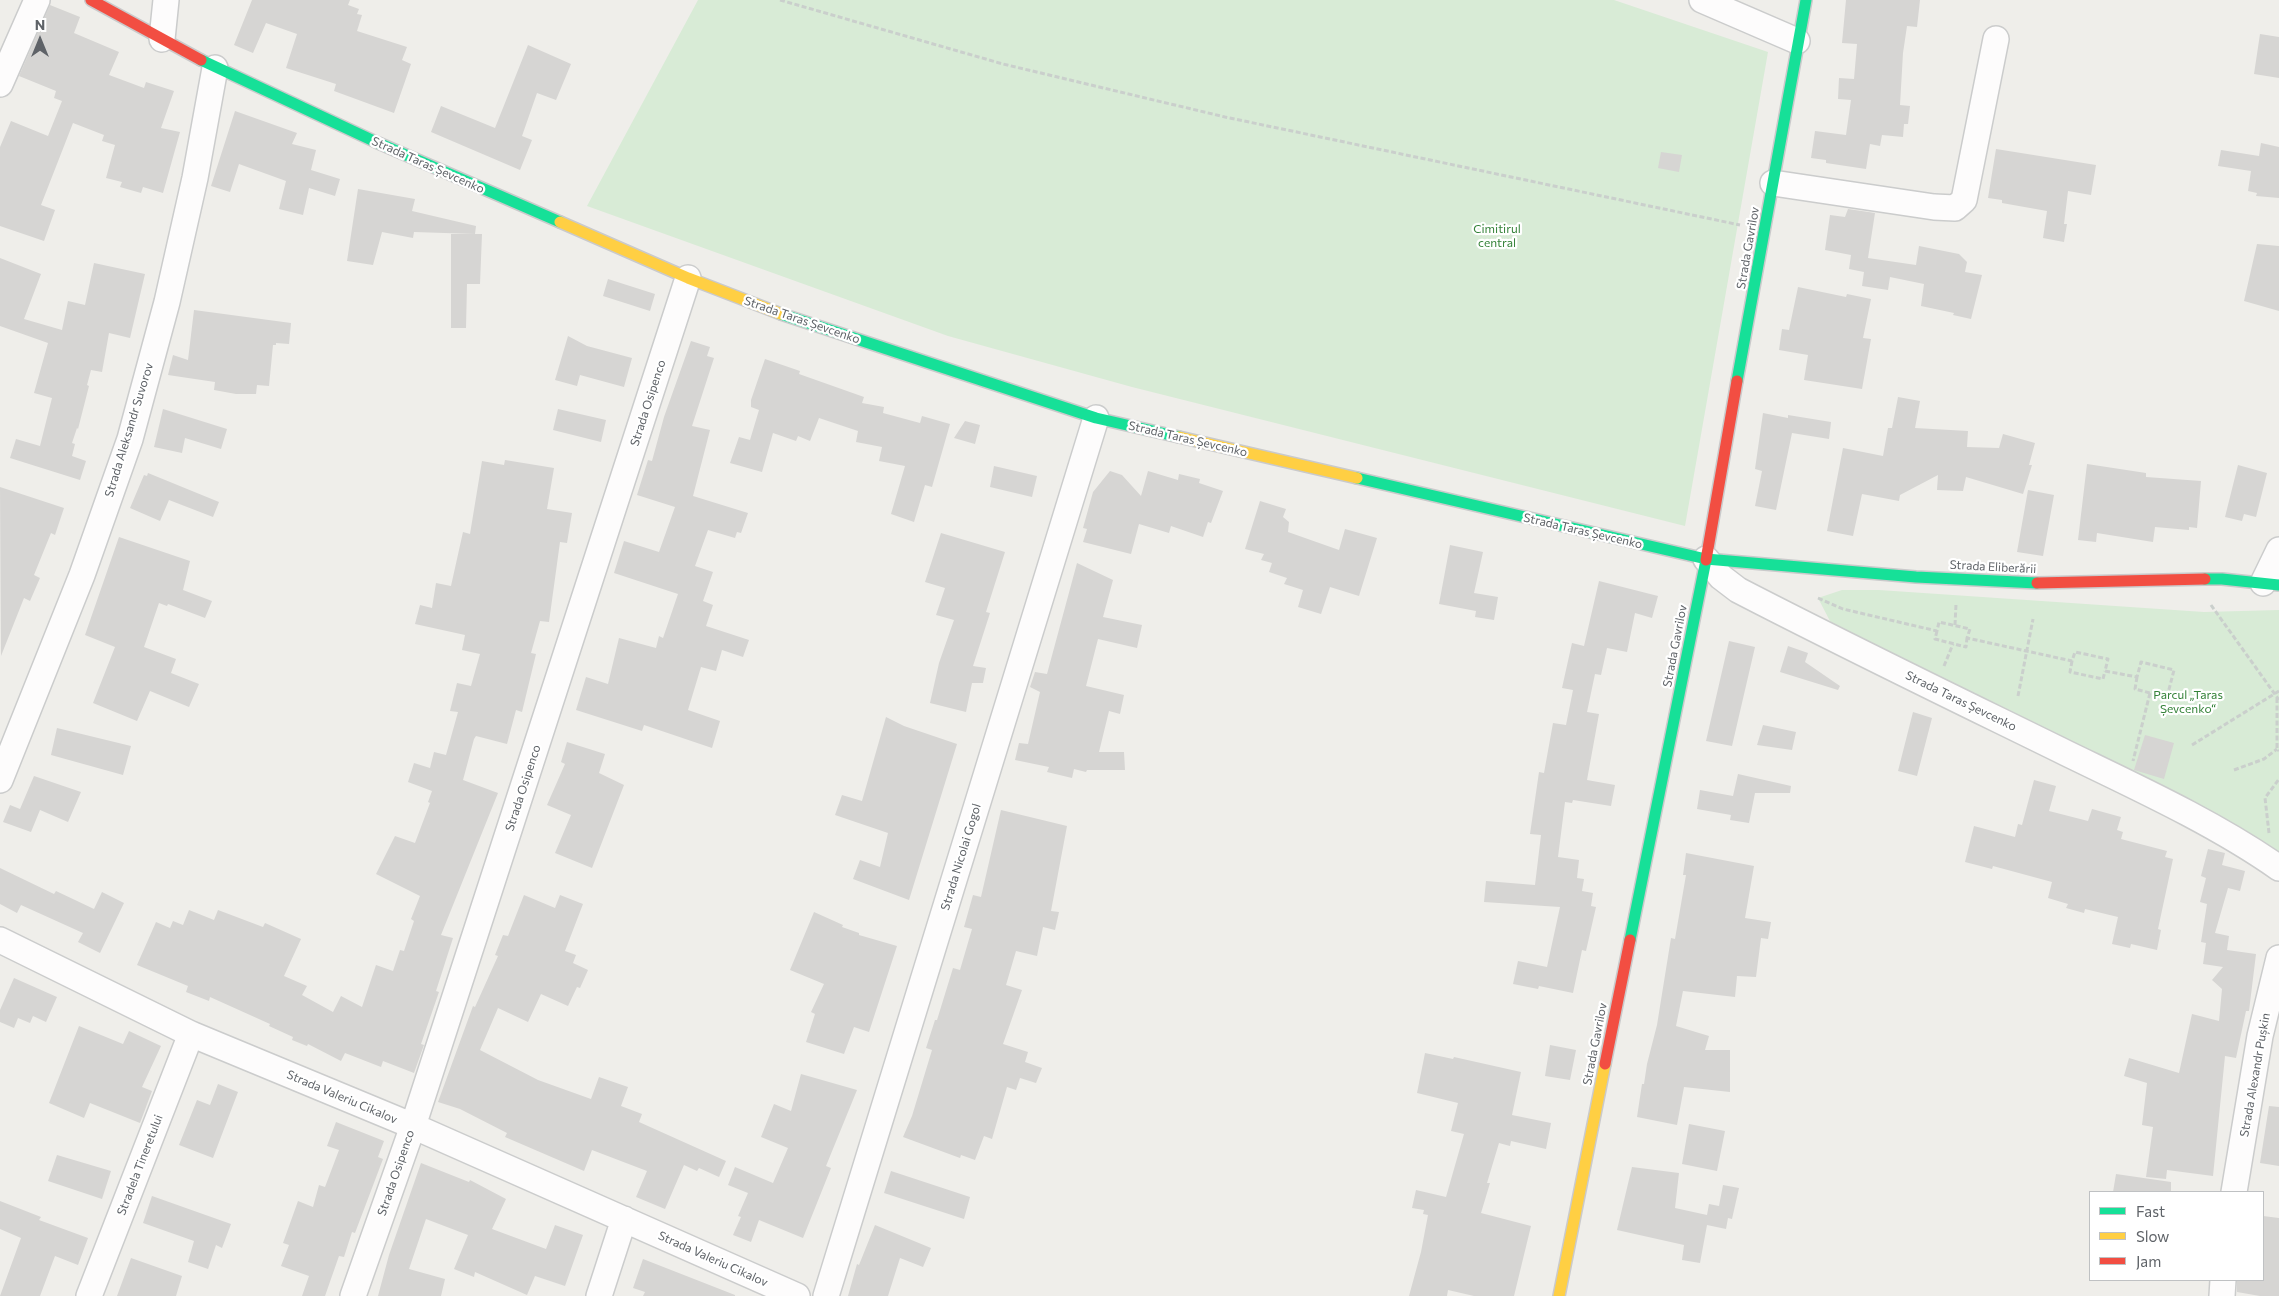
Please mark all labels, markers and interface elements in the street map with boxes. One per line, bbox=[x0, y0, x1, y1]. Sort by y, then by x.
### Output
north arrow bbox=[15, 15, 65, 65]
text: N bbox=[35, 16, 45, 33]
street label: Strada Taras Șevcenko bbox=[370, 134, 486, 196]
street label: Strada Gavrilov bbox=[1734, 206, 1762, 290]
park label: Cimitirul central bbox=[1473, 222, 1521, 250]
street label: Strada Taras Șevcenko bbox=[742, 293, 862, 347]
street label: Strada Osipenco bbox=[627, 358, 669, 448]
street label: Strada Aleksandr Suvorov bbox=[102, 361, 156, 499]
street label: Strada Taras Șevcenko bbox=[1127, 418, 1249, 460]
street label: Strada Taras Șevcenko bbox=[1522, 510, 1644, 552]
street label: Strada Eliberării bbox=[1949, 558, 2037, 576]
street label: Strada Gavrilov bbox=[1660, 604, 1690, 688]
street label: Strada Taras Șevcenko bbox=[1903, 668, 2019, 734]
park label: Parcul „Taras Șevcenko“ bbox=[2153, 688, 2223, 716]
street label: Strada Osipenco bbox=[502, 743, 544, 833]
street label: Strada Nicolai Gogol bbox=[938, 802, 984, 912]
street label: Strada Gavrilov bbox=[1580, 1002, 1610, 1086]
street label: Strada Alexandr Pușkin bbox=[2237, 1012, 2273, 1138]
street label: Strada Valeriu Cikalov bbox=[285, 1067, 399, 1127]
street label: Stradela Tineretului bbox=[114, 1113, 166, 1217]
street label: Strada Osipenco bbox=[375, 1128, 417, 1218]
legend bbox=[2089, 1191, 2264, 1281]
text: Fast bbox=[2136, 1202, 2165, 1220]
text: Slow bbox=[2136, 1227, 2169, 1245]
street label: Strada Valeriu Cikalov bbox=[656, 1228, 770, 1290]
text: Jam bbox=[2136, 1252, 2161, 1270]

